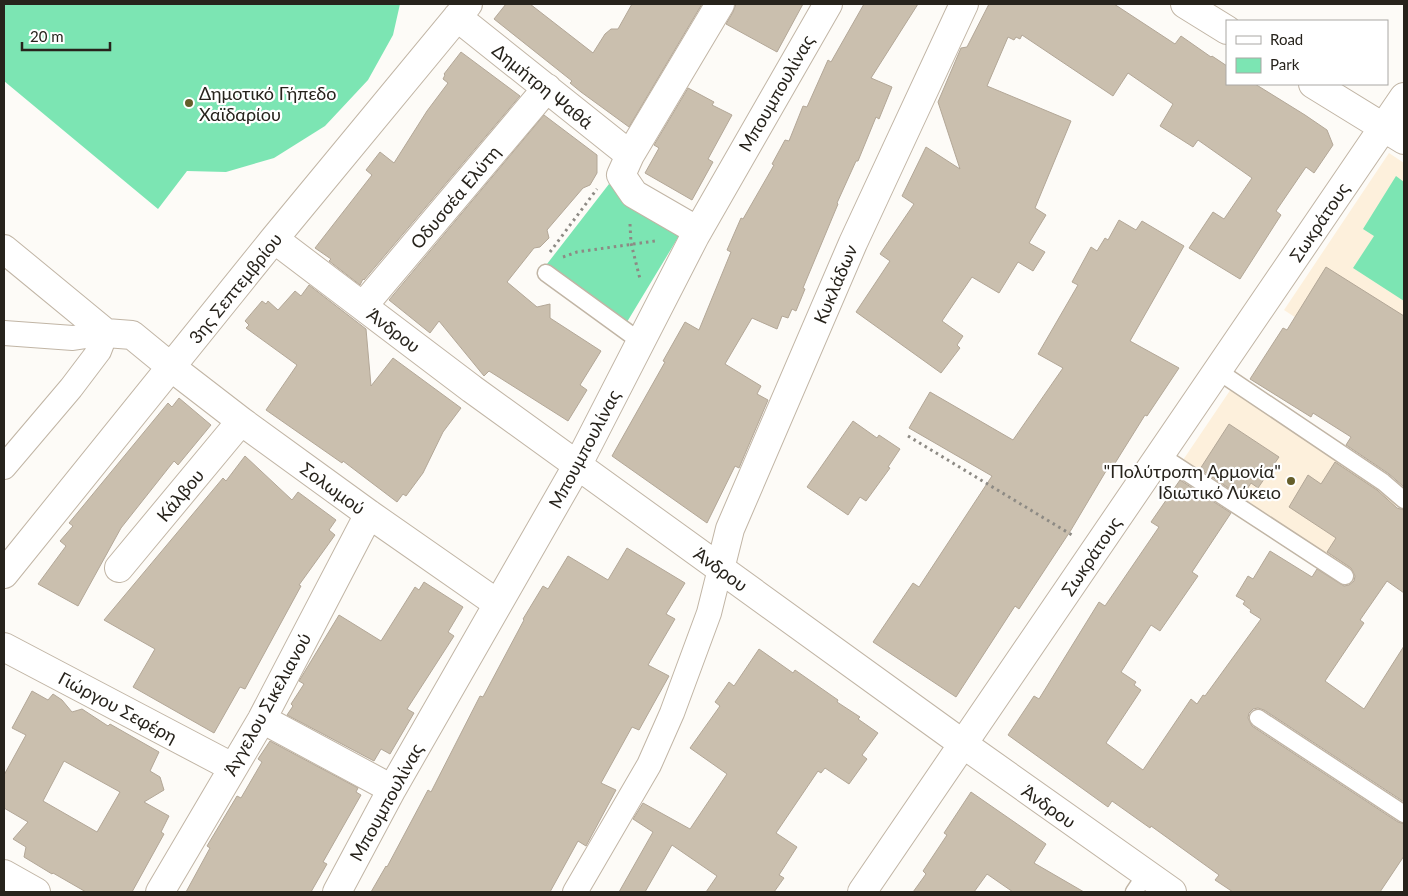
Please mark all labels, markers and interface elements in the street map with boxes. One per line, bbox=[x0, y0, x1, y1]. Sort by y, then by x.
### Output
scale bar bbox=[22, 20, 110, 52]
legend bbox=[1226, 20, 1388, 85]
text: 20 m bbox=[30, 27, 64, 45]
street label: Μπουμπουλίνας bbox=[734, 30, 819, 155]
text: Road bbox=[1270, 30, 1303, 48]
street label: Δημήτρη Ψαθά bbox=[488, 39, 598, 133]
text: Park bbox=[1270, 55, 1300, 73]
place label: Δημοτικό Γήπεδο Χαϊδαρίου bbox=[199, 82, 336, 125]
marker: Δημοτικό Γήπεδο Χαϊδαρίου bbox=[183, 97, 195, 109]
street label: Οδυσσέα Ελύτη bbox=[406, 141, 504, 253]
street label: Σωκράτους bbox=[1285, 178, 1354, 266]
street label: 3ης Σεπτεμβρίου bbox=[184, 228, 286, 348]
street label: Κυκλάδων bbox=[809, 241, 861, 327]
street label: Άνδρου bbox=[363, 303, 425, 357]
street label: Μπουμπουλίνας bbox=[544, 385, 625, 512]
street label: Σολωμού bbox=[296, 457, 370, 519]
place label: "Πολύτροπη Αρμονία" Ιδιωτικό Λύκειο bbox=[1104, 460, 1281, 503]
street label: Κάλβου bbox=[152, 464, 208, 526]
marker: "Πολύτροπη Αρμονία" Ιδιωτικό Λύκειο bbox=[1285, 475, 1297, 487]
street label: Σωκράτους bbox=[1057, 512, 1126, 600]
street label: Άνδρου bbox=[690, 542, 752, 596]
street label: Άγγελου Σικελιανού bbox=[219, 629, 315, 779]
street label: Γιώργου Σεφέρη bbox=[55, 667, 181, 747]
street label: Μπουμπουλίνας bbox=[345, 739, 428, 865]
street label: Άνδρου bbox=[1018, 780, 1080, 832]

